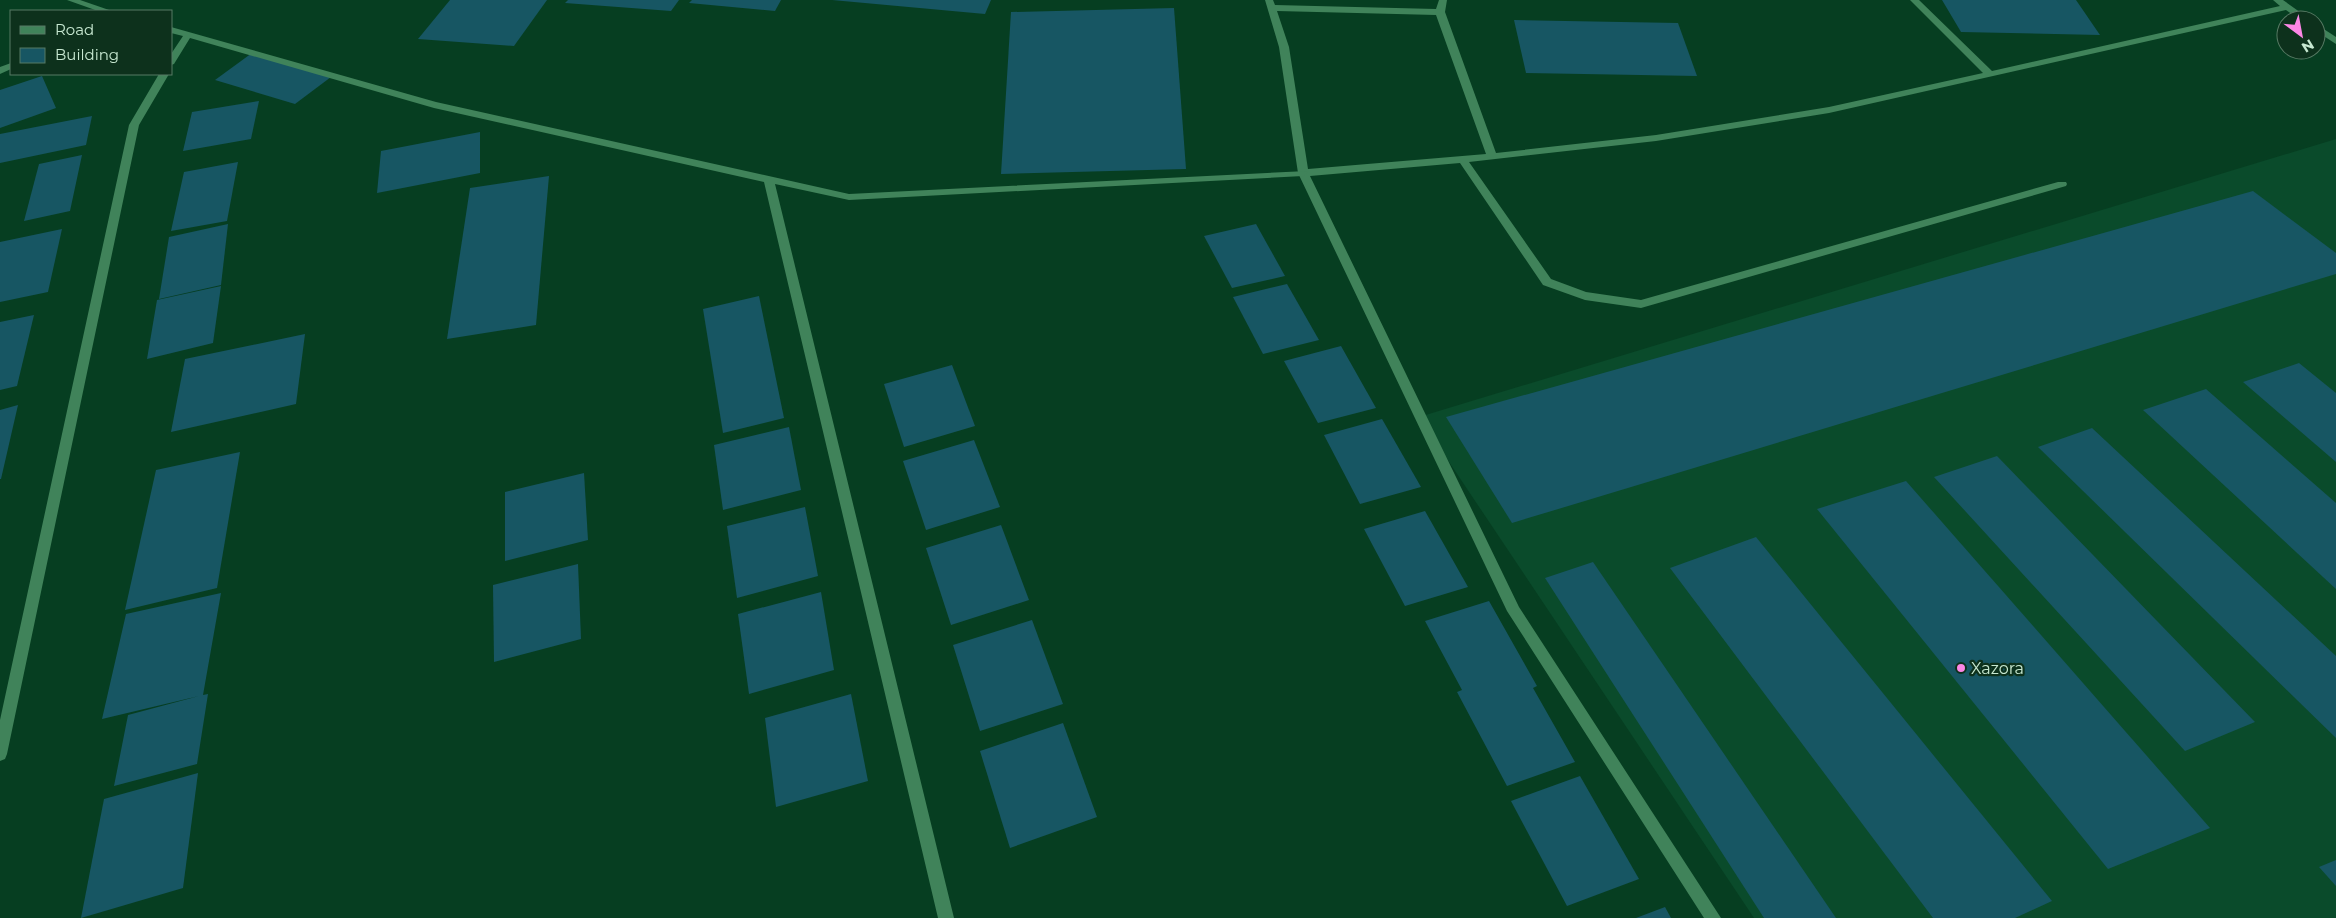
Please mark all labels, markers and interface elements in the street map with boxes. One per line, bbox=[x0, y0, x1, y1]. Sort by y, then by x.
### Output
legend bbox=[10, 10, 172, 75]
north arrow bbox=[2276, 10, 2326, 60]
text: Road bbox=[55, 20, 94, 39]
text: N bbox=[2298, 35, 2317, 57]
text: Building bbox=[55, 45, 119, 64]
place label: Xazora bbox=[1971, 659, 2024, 678]
marker: Xazora bbox=[1955, 662, 1967, 674]

